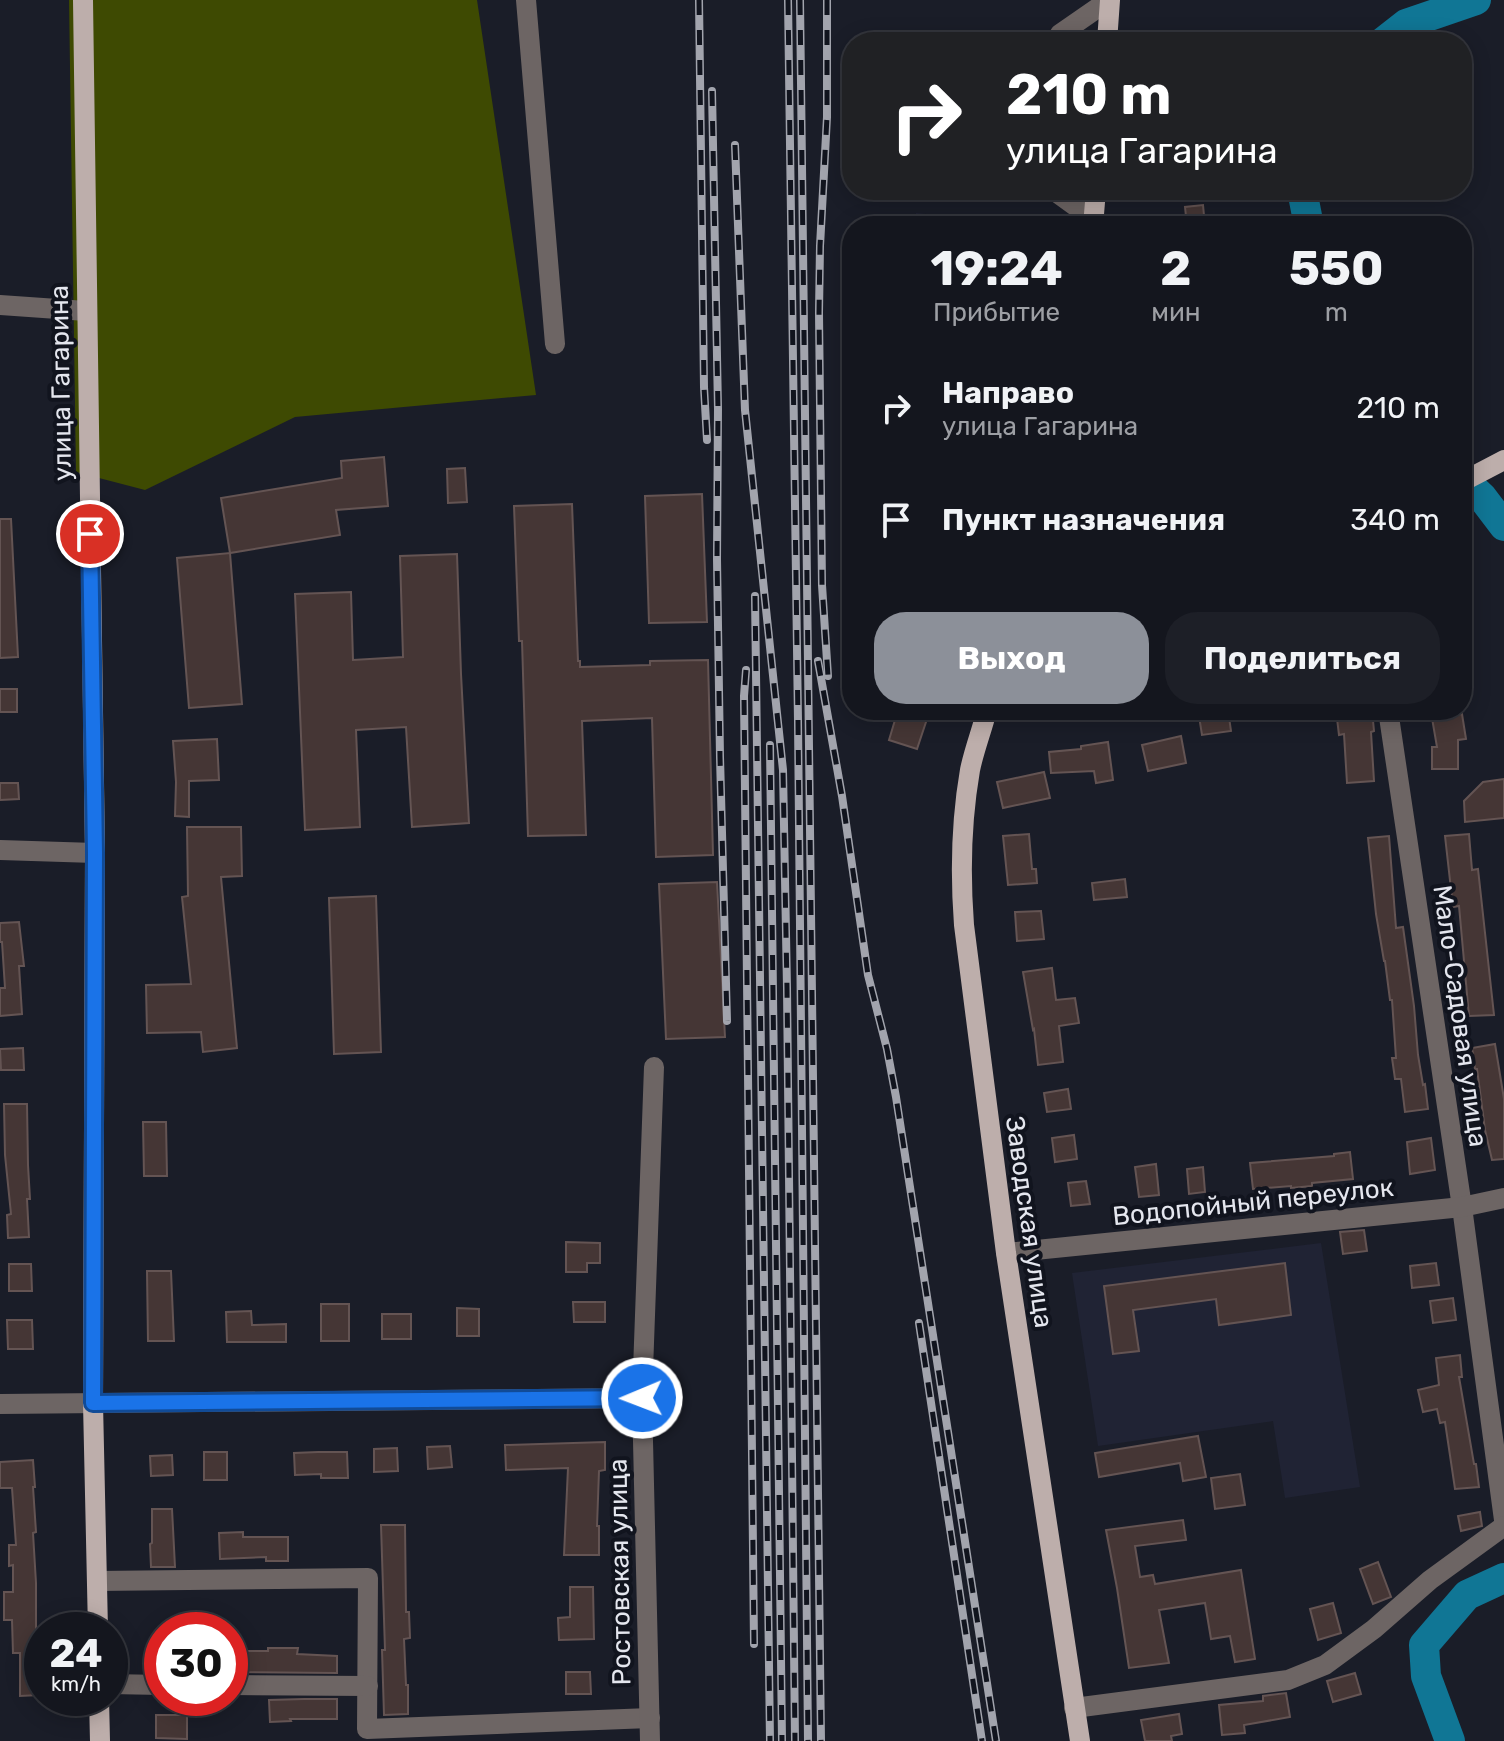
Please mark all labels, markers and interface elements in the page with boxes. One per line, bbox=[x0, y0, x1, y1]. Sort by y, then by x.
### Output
text: 210 m bbox=[1006, 62, 1172, 128]
icon: right bbox=[874, 64, 978, 168]
text: улица Гагарина bbox=[1006, 129, 1278, 172]
text: 19:24 bbox=[930, 240, 1063, 297]
text: 2 bbox=[1160, 240, 1191, 297]
text: 550 bbox=[1289, 240, 1384, 297]
street label: улица Гагарина bbox=[44, 285, 78, 481]
text: Прибытие bbox=[933, 297, 1060, 328]
text: мин bbox=[1151, 297, 1201, 328]
text: m bbox=[1325, 297, 1348, 328]
text: Направо bbox=[942, 375, 1074, 411]
icon: right bbox=[874, 386, 918, 430]
text: 210 m bbox=[1356, 390, 1440, 426]
text: улица Гагарина bbox=[942, 411, 1138, 442]
icon: arrive bbox=[874, 498, 918, 542]
pin bbox=[56, 500, 124, 568]
text: Пункт назначения bbox=[942, 502, 1225, 538]
text: 340 m bbox=[1350, 502, 1440, 538]
icon: arrive bbox=[68, 512, 112, 556]
button: Выход bbox=[874, 612, 1149, 704]
button: Поделиться bbox=[1165, 612, 1440, 704]
street label: Мало-Садовая улица bbox=[1426, 883, 1494, 1149]
street label: Заводская улица bbox=[999, 1114, 1059, 1330]
street label: Водопойный переулок bbox=[1111, 1172, 1395, 1232]
position arrow bbox=[600, 1356, 684, 1440]
street label: Ростовская улица bbox=[603, 1458, 637, 1686]
speed limit sign: 30 bbox=[144, 1612, 248, 1716]
text: 24 bbox=[49, 1630, 103, 1677]
text: km/h bbox=[51, 1672, 101, 1696]

